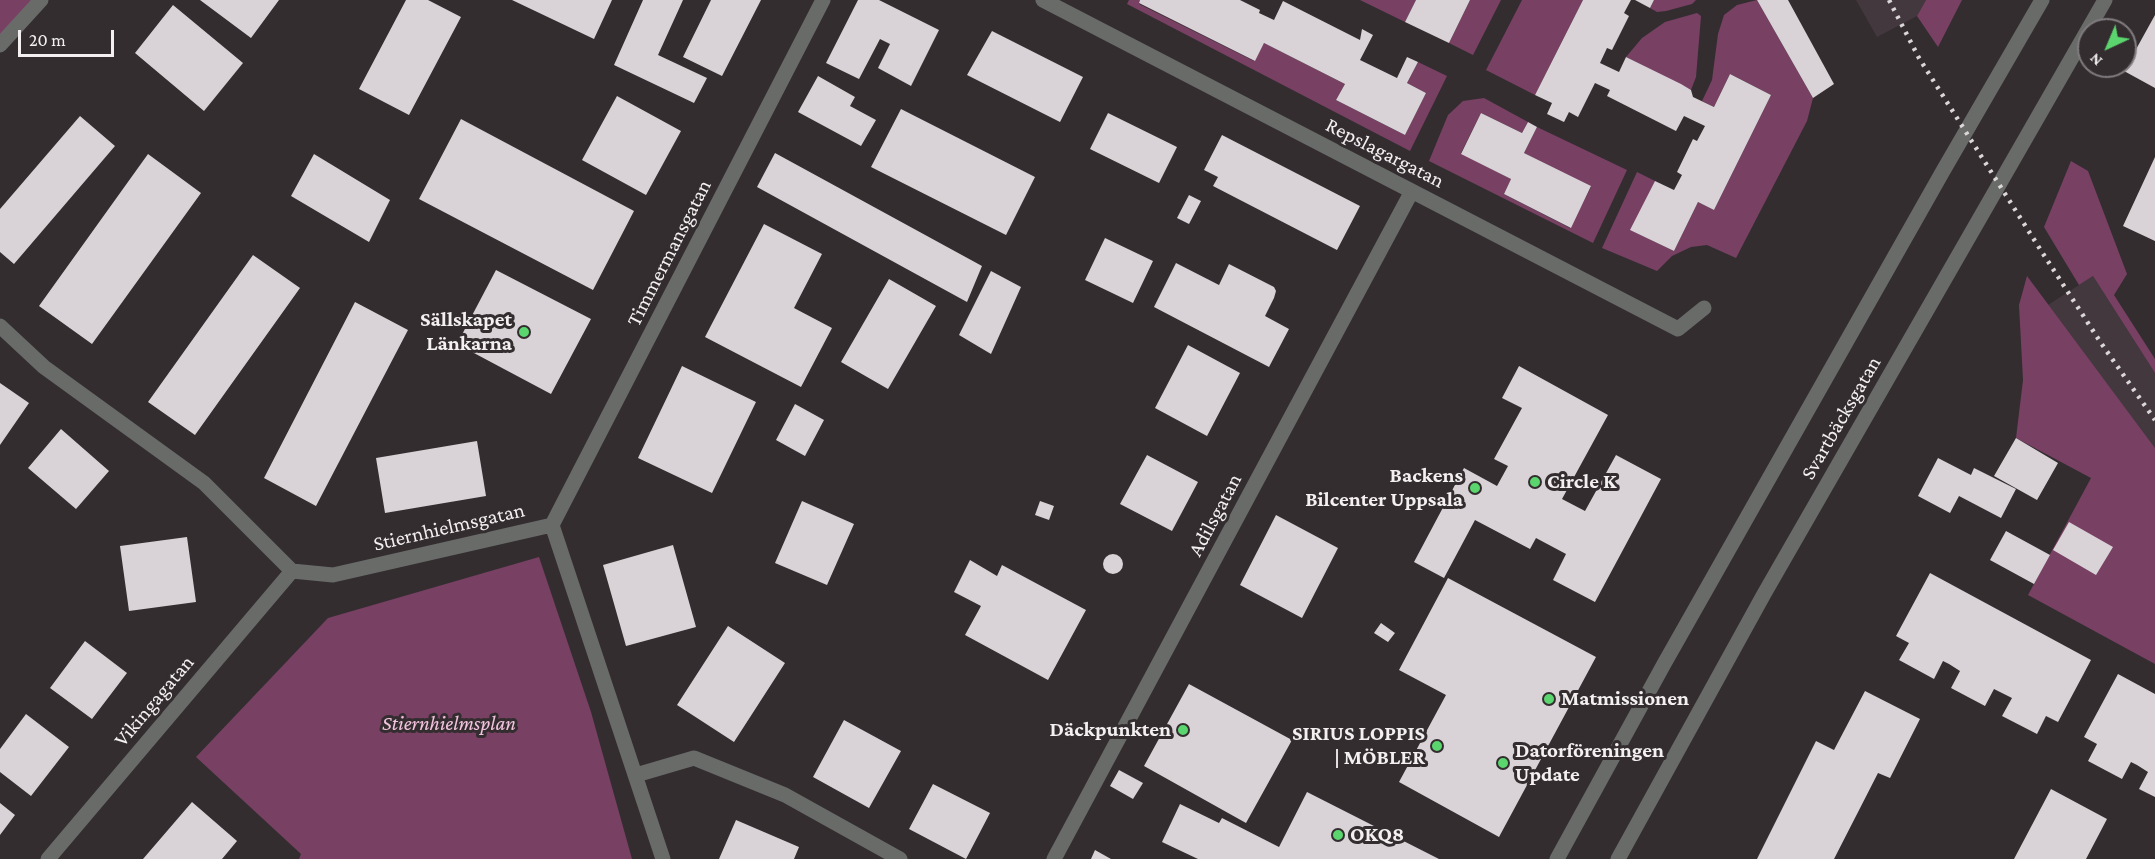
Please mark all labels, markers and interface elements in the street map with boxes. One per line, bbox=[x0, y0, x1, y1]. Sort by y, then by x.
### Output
scale bar bbox=[21, 18, 117, 56]
north arrow bbox=[2077, 18, 2137, 78]
text: 20 m bbox=[29, 30, 66, 50]
text: N bbox=[2086, 50, 2105, 70]
street label: Repslagargatan bbox=[1322, 112, 1448, 194]
street label: Timmermansgatan bbox=[621, 176, 717, 330]
place label: Sällskapet Länkarna bbox=[420, 307, 512, 357]
marker: Sällskapet Länkarna bbox=[517, 325, 531, 339]
street label: Svartbäcksgatan bbox=[1796, 352, 1886, 484]
place label: Backens Bilcenter Uppsala bbox=[1305, 463, 1463, 513]
street label: Adilsgatan bbox=[1183, 469, 1247, 561]
place label: Circle K bbox=[1547, 469, 1616, 495]
marker: Circle K bbox=[1528, 475, 1542, 489]
marker: Backens Bilcenter Uppsala bbox=[1468, 481, 1482, 495]
street label: Stiernhielmsgatan bbox=[371, 497, 527, 557]
street label: Vikingagatan bbox=[109, 650, 199, 752]
place label: Matmissionen bbox=[1561, 686, 1689, 712]
marker: Matmissionen bbox=[1542, 692, 1556, 706]
park label: Stiernhielmsplan bbox=[382, 711, 516, 737]
place label: Däckpunkten bbox=[1049, 717, 1171, 743]
place label: SIRIUS LOPPIS | MÖBLER bbox=[1292, 721, 1425, 771]
marker: Däckpunkten bbox=[1176, 723, 1190, 737]
place label: Datorföreningen Update bbox=[1515, 738, 1664, 788]
marker: SIRIUS LOPPIS | MÖBLER bbox=[1430, 739, 1444, 753]
marker: Datorföreningen Update bbox=[1496, 756, 1510, 770]
place label: OKQ8 bbox=[1350, 822, 1404, 848]
marker: OKQ8 bbox=[1331, 828, 1345, 842]

